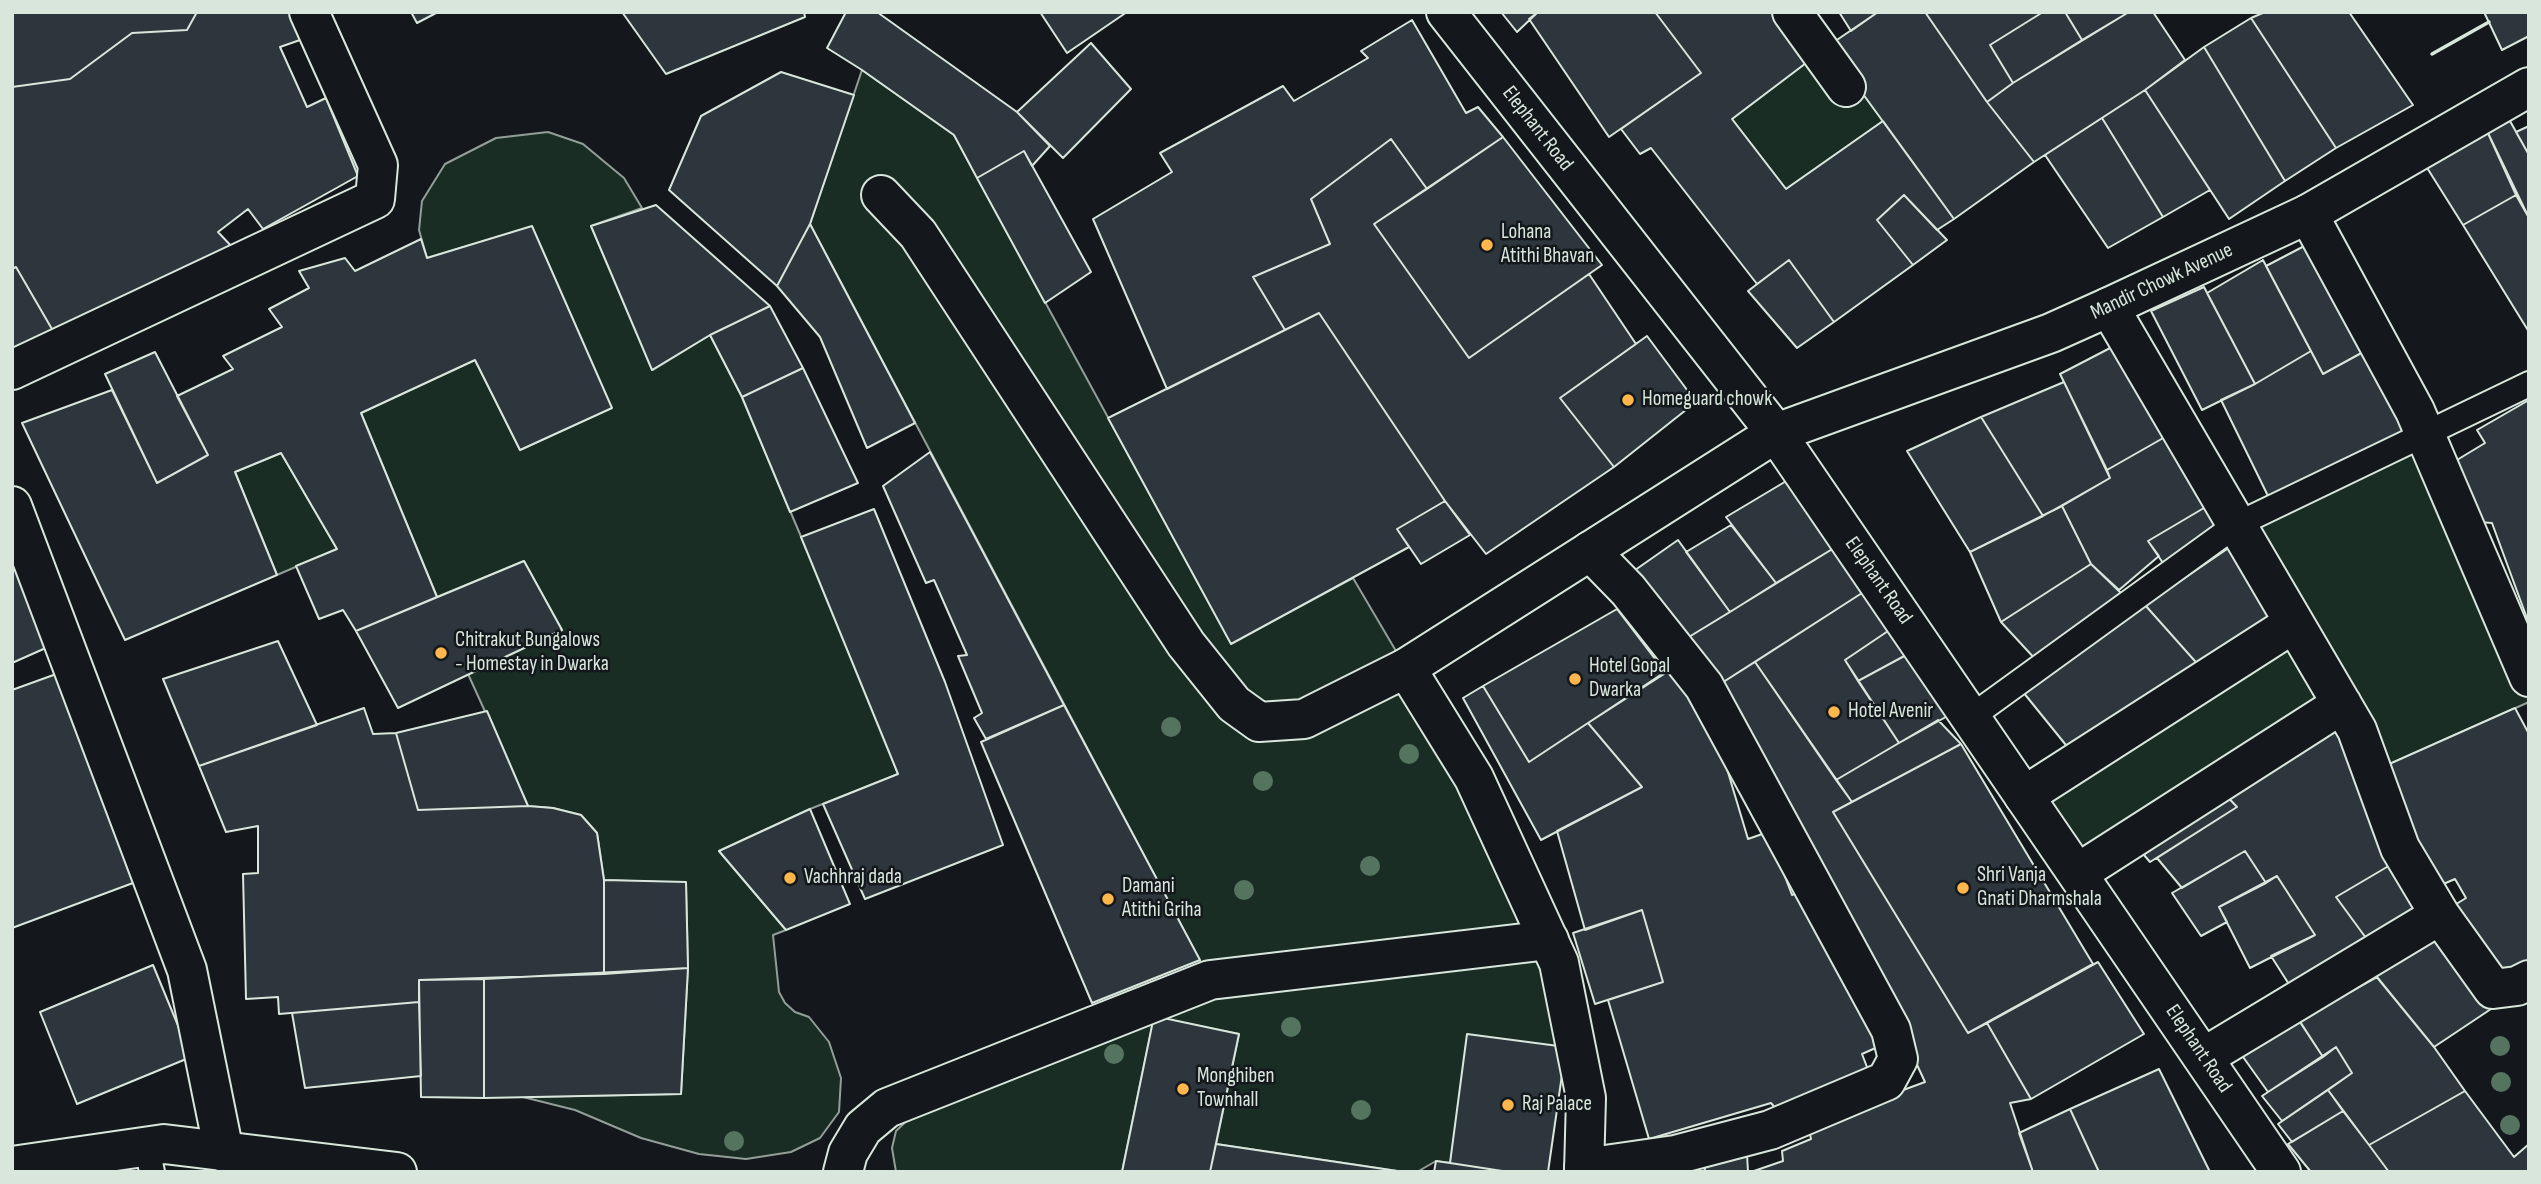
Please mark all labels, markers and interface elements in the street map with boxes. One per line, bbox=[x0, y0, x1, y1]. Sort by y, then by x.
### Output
street label: Elephant Road bbox=[1496, 82, 1578, 176]
place label: Lohana Atithi Bhavan bbox=[1501, 220, 1594, 270]
marker: Lohana Atithi Bhavan bbox=[1479, 237, 1495, 253]
street label: Mandir Chowk Avenue bbox=[2087, 238, 2237, 326]
place label: Homeguard chowk bbox=[1642, 387, 1772, 413]
marker: Homeguard chowk bbox=[1620, 392, 1636, 408]
street label: Elephant Road bbox=[1839, 533, 1917, 629]
place label: Chitrakut Bungalows - Homestay in Dwarka bbox=[455, 628, 609, 678]
marker: Chitrakut Bungalows - Homestay in Dwarka bbox=[433, 645, 449, 661]
place label: Hotel Gopal Dwarka bbox=[1589, 654, 1670, 704]
marker: Hotel Gopal Dwarka bbox=[1567, 671, 1583, 687]
place label: Hotel Avenir bbox=[1848, 699, 1933, 725]
marker: Hotel Avenir bbox=[1826, 704, 1842, 720]
place label: Shri Vanja Gnati Dharmshala bbox=[1977, 863, 2102, 913]
place label: Vachhraj dada bbox=[804, 865, 902, 891]
marker: Vachhraj dada bbox=[782, 870, 798, 886]
place label: Damani Atithi Griha bbox=[1122, 874, 1202, 924]
marker: Shri Vanja Gnati Dharmshala bbox=[1955, 880, 1971, 896]
marker: Damani Atithi Griha bbox=[1100, 891, 1116, 907]
street label: Elephant Road bbox=[2159, 1000, 2237, 1098]
place label: Monghiben Townhall bbox=[1197, 1064, 1275, 1114]
marker: Monghiben Townhall bbox=[1175, 1081, 1191, 1097]
place label: Raj Palace bbox=[1522, 1092, 1592, 1118]
marker: Raj Palace bbox=[1500, 1097, 1516, 1113]

